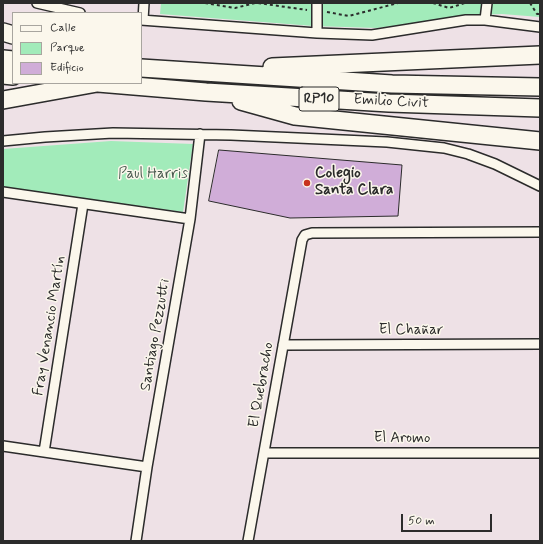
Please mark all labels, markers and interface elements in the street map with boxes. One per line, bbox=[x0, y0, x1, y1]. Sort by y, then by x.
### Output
legend bbox=[12, 12, 142, 84]
text: Calle bbox=[50, 20, 76, 36]
text: Parque bbox=[50, 40, 85, 56]
text: Edificio bbox=[50, 60, 84, 76]
road number: RP10 bbox=[299, 87, 339, 111]
street label: Emilio Civit bbox=[353, 91, 429, 113]
place label: Colegio Santa Clara bbox=[315, 165, 393, 200]
park label: Paul Harris bbox=[118, 166, 188, 184]
marker: Colegio Santa Clara bbox=[302, 178, 312, 188]
street label: Fray Venancio Martín bbox=[30, 255, 70, 397]
street label: Santiago Pezzutti bbox=[137, 278, 175, 392]
street label: El Chañar bbox=[379, 322, 443, 340]
street label: El Quebracho bbox=[246, 341, 278, 429]
street label: El Aromo bbox=[374, 430, 430, 448]
scale bar bbox=[403, 506, 494, 532]
text: 50 m bbox=[408, 513, 435, 529]

